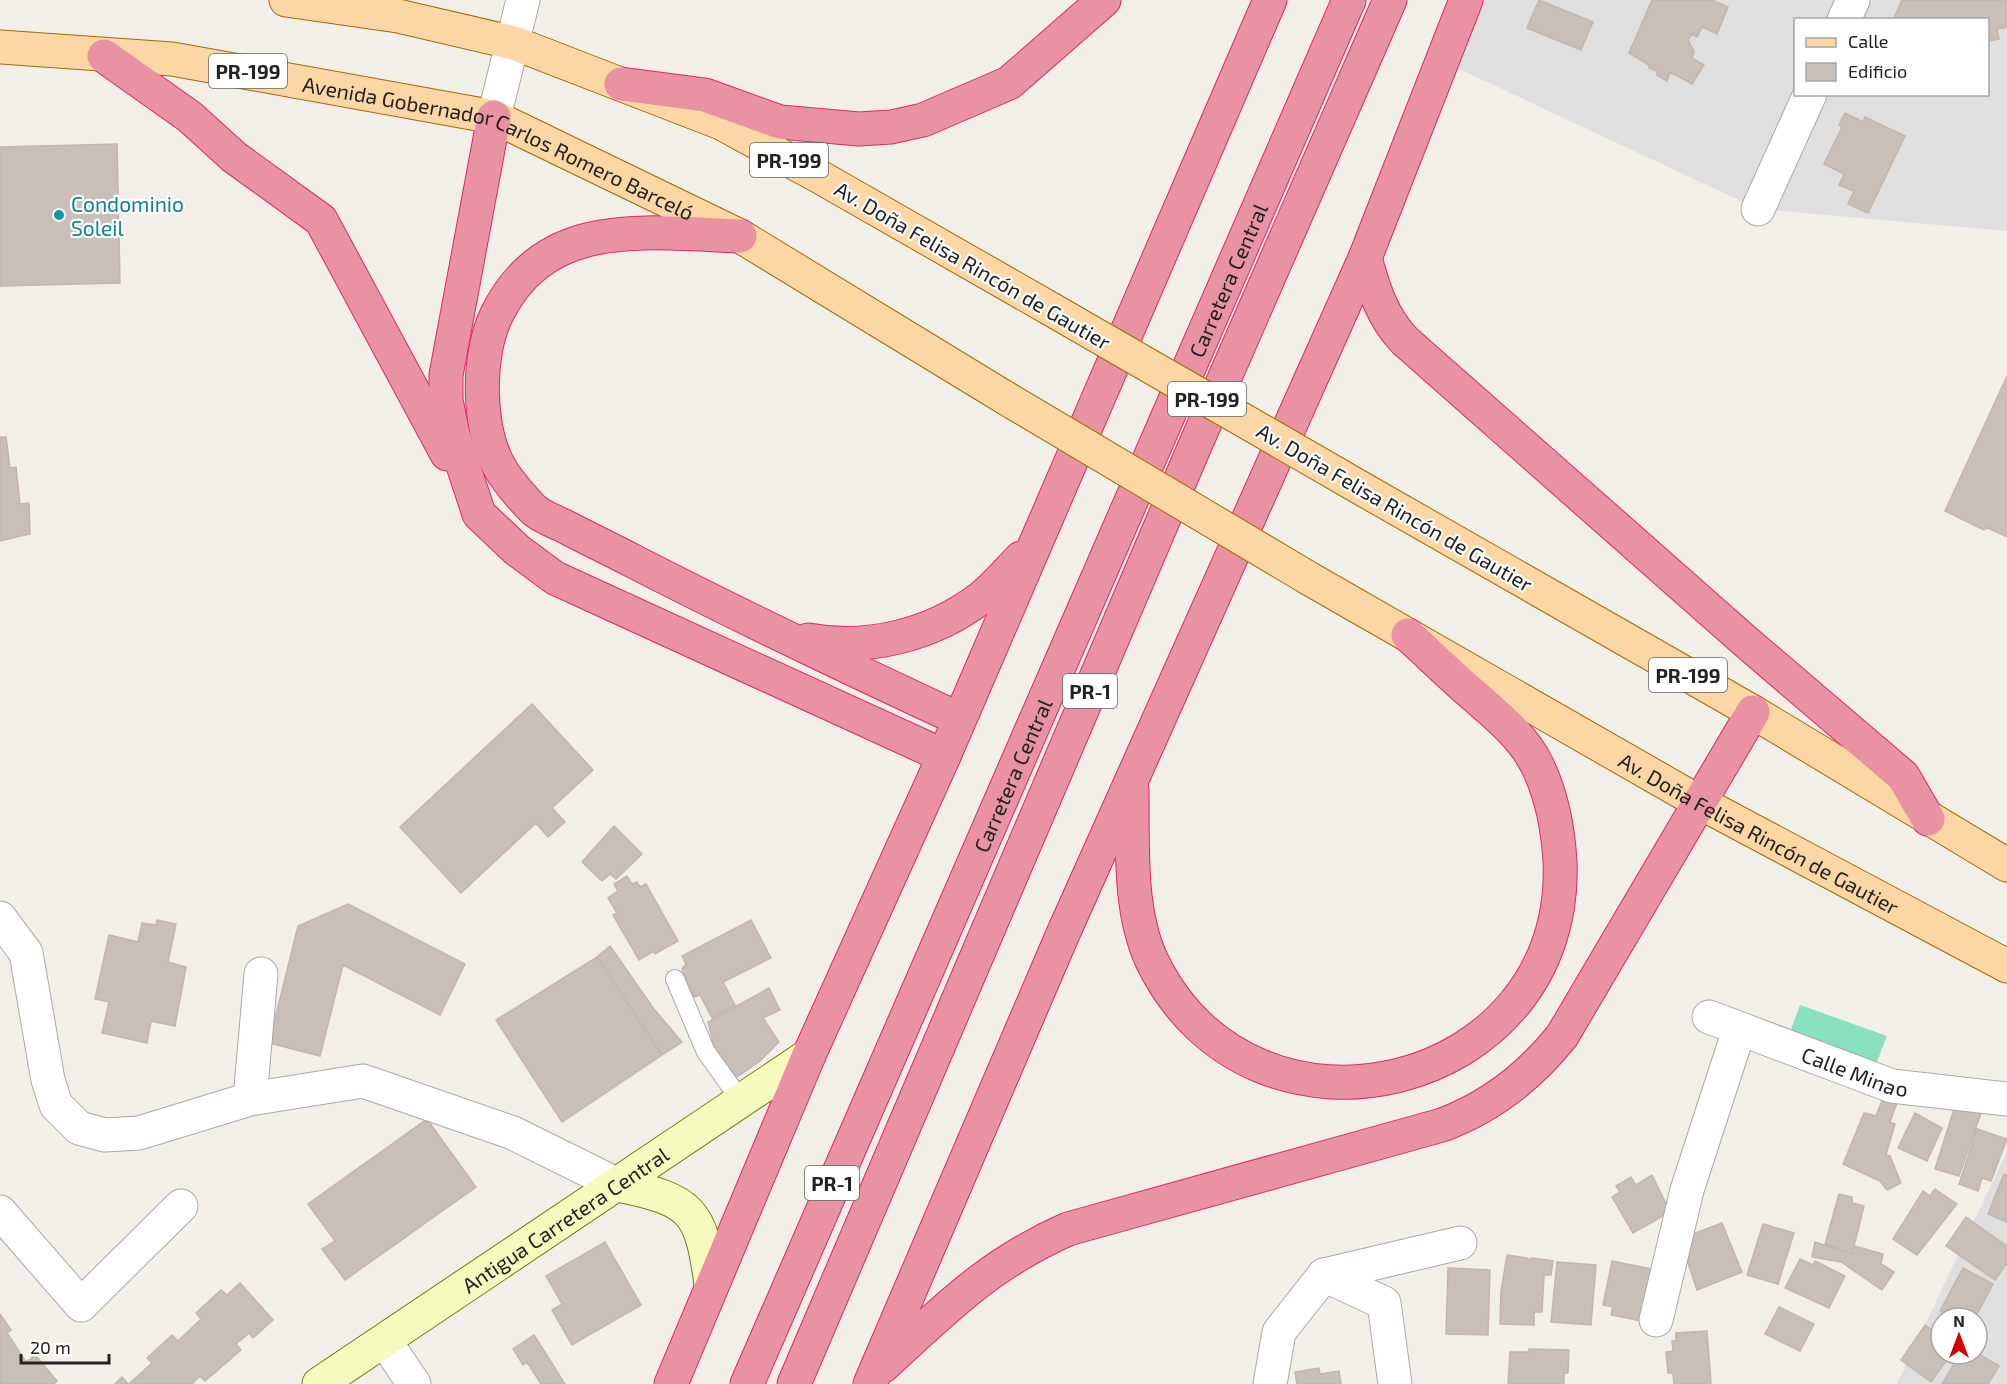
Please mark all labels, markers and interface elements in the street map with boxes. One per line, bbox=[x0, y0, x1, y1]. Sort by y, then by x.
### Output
legend bbox=[1794, 18, 1989, 96]
text: Calle bbox=[1848, 30, 1889, 52]
road number: PR-199 bbox=[209, 54, 287, 88]
text: Edificio bbox=[1848, 60, 1907, 82]
street label: Avenida Gobernador Carlos Romero Barceló bbox=[301, 70, 698, 224]
road number: PR-199 bbox=[750, 143, 828, 177]
street label: Av. Doña Felisa Rincón de Gautier bbox=[831, 176, 1116, 355]
place label: Condominio Soleil bbox=[71, 191, 184, 240]
street label: Carretera Central bbox=[1183, 199, 1272, 361]
marker: Condominio Soleil bbox=[52, 208, 66, 222]
road number: PR-199 bbox=[1168, 382, 1246, 416]
street label: Av. Doña Felisa Rincón de Gautier bbox=[1253, 418, 1538, 597]
road number: PR-199 bbox=[1649, 658, 1727, 692]
road number: PR-1 bbox=[1063, 674, 1117, 708]
street label: Carretera Central bbox=[967, 694, 1057, 856]
street label: Av. Doña Felisa Rincón de Gautier bbox=[1615, 747, 1904, 919]
street label: Calle Minao bbox=[1798, 1041, 1909, 1100]
street label: Antigua Carretera Central bbox=[457, 1140, 673, 1297]
road number: PR-1 bbox=[805, 1166, 859, 1200]
north arrow bbox=[1929, 1306, 1989, 1366]
text: N bbox=[1953, 1311, 1965, 1330]
scale bar bbox=[21, 1327, 110, 1365]
text: 20 m bbox=[30, 1336, 71, 1358]

